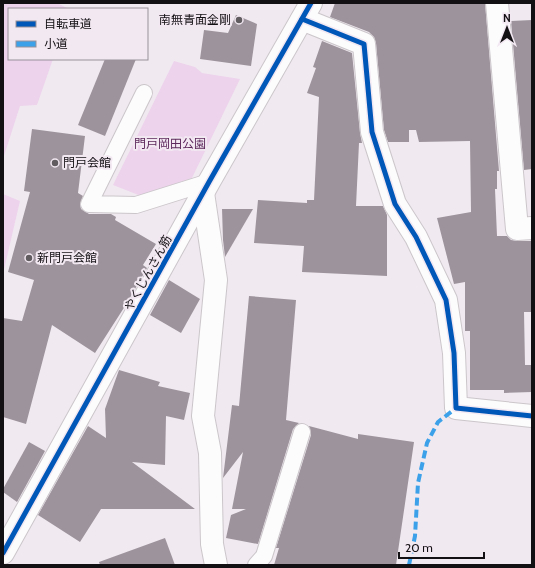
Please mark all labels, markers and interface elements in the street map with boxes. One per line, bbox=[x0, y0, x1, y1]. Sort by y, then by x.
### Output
legend bbox=[8, 8, 148, 60]
north arrow bbox=[487, 8, 527, 48]
text: N bbox=[503, 11, 511, 25]
place label: 南無青面金剛 bbox=[159, 12, 231, 27]
marker: 南無青面金剛 bbox=[234, 15, 244, 25]
text: 自転車道 bbox=[44, 16, 92, 31]
text: 小道 bbox=[44, 36, 68, 51]
park label: 門戸岡田公園 bbox=[134, 136, 206, 151]
place label: 門戸会館 bbox=[63, 155, 111, 170]
marker: 門戸会館 bbox=[50, 158, 60, 168]
street label: やくじんさん筋 bbox=[121, 232, 174, 313]
place label: 新門戸会館 bbox=[37, 250, 97, 265]
marker: 新門戸会館 bbox=[24, 253, 34, 263]
scale bar bbox=[399, 534, 484, 560]
text: 20 m bbox=[405, 540, 433, 555]

